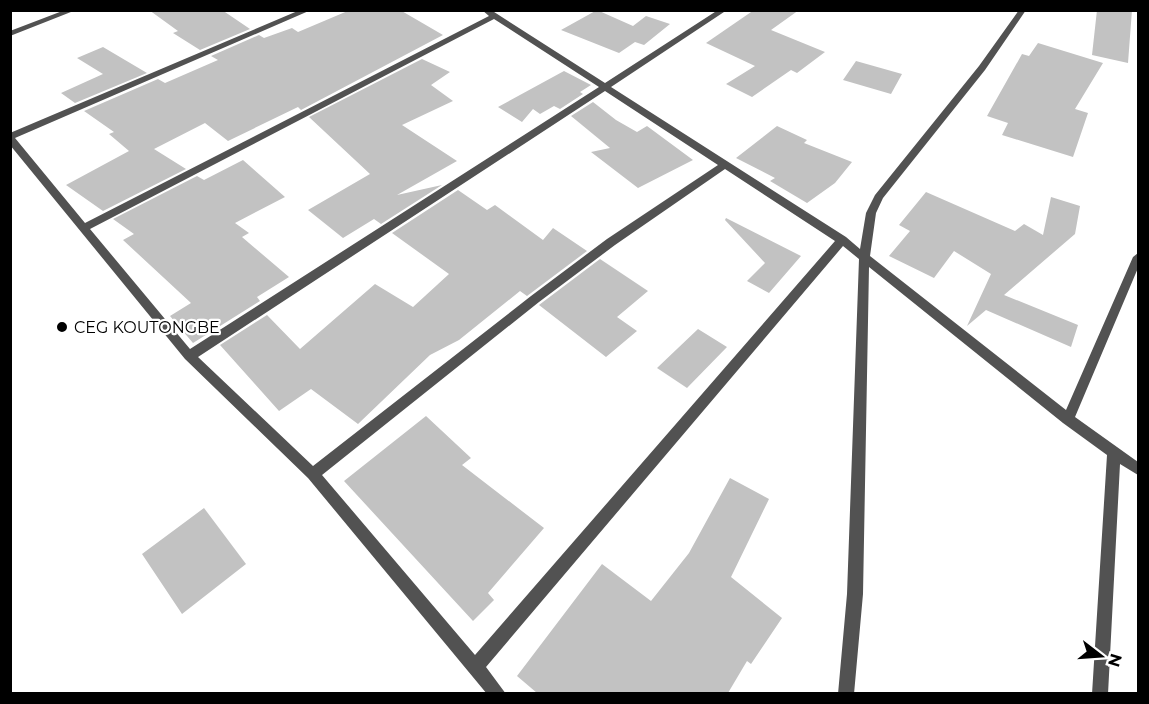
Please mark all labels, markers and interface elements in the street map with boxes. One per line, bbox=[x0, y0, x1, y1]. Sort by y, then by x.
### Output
place label: CEG KOUTONGBE bbox=[74, 318, 220, 337]
marker: CEG KOUTONGBE bbox=[55, 320, 69, 334]
north arrow bbox=[1071, 626, 1131, 686]
text: N bbox=[1104, 651, 1126, 669]

